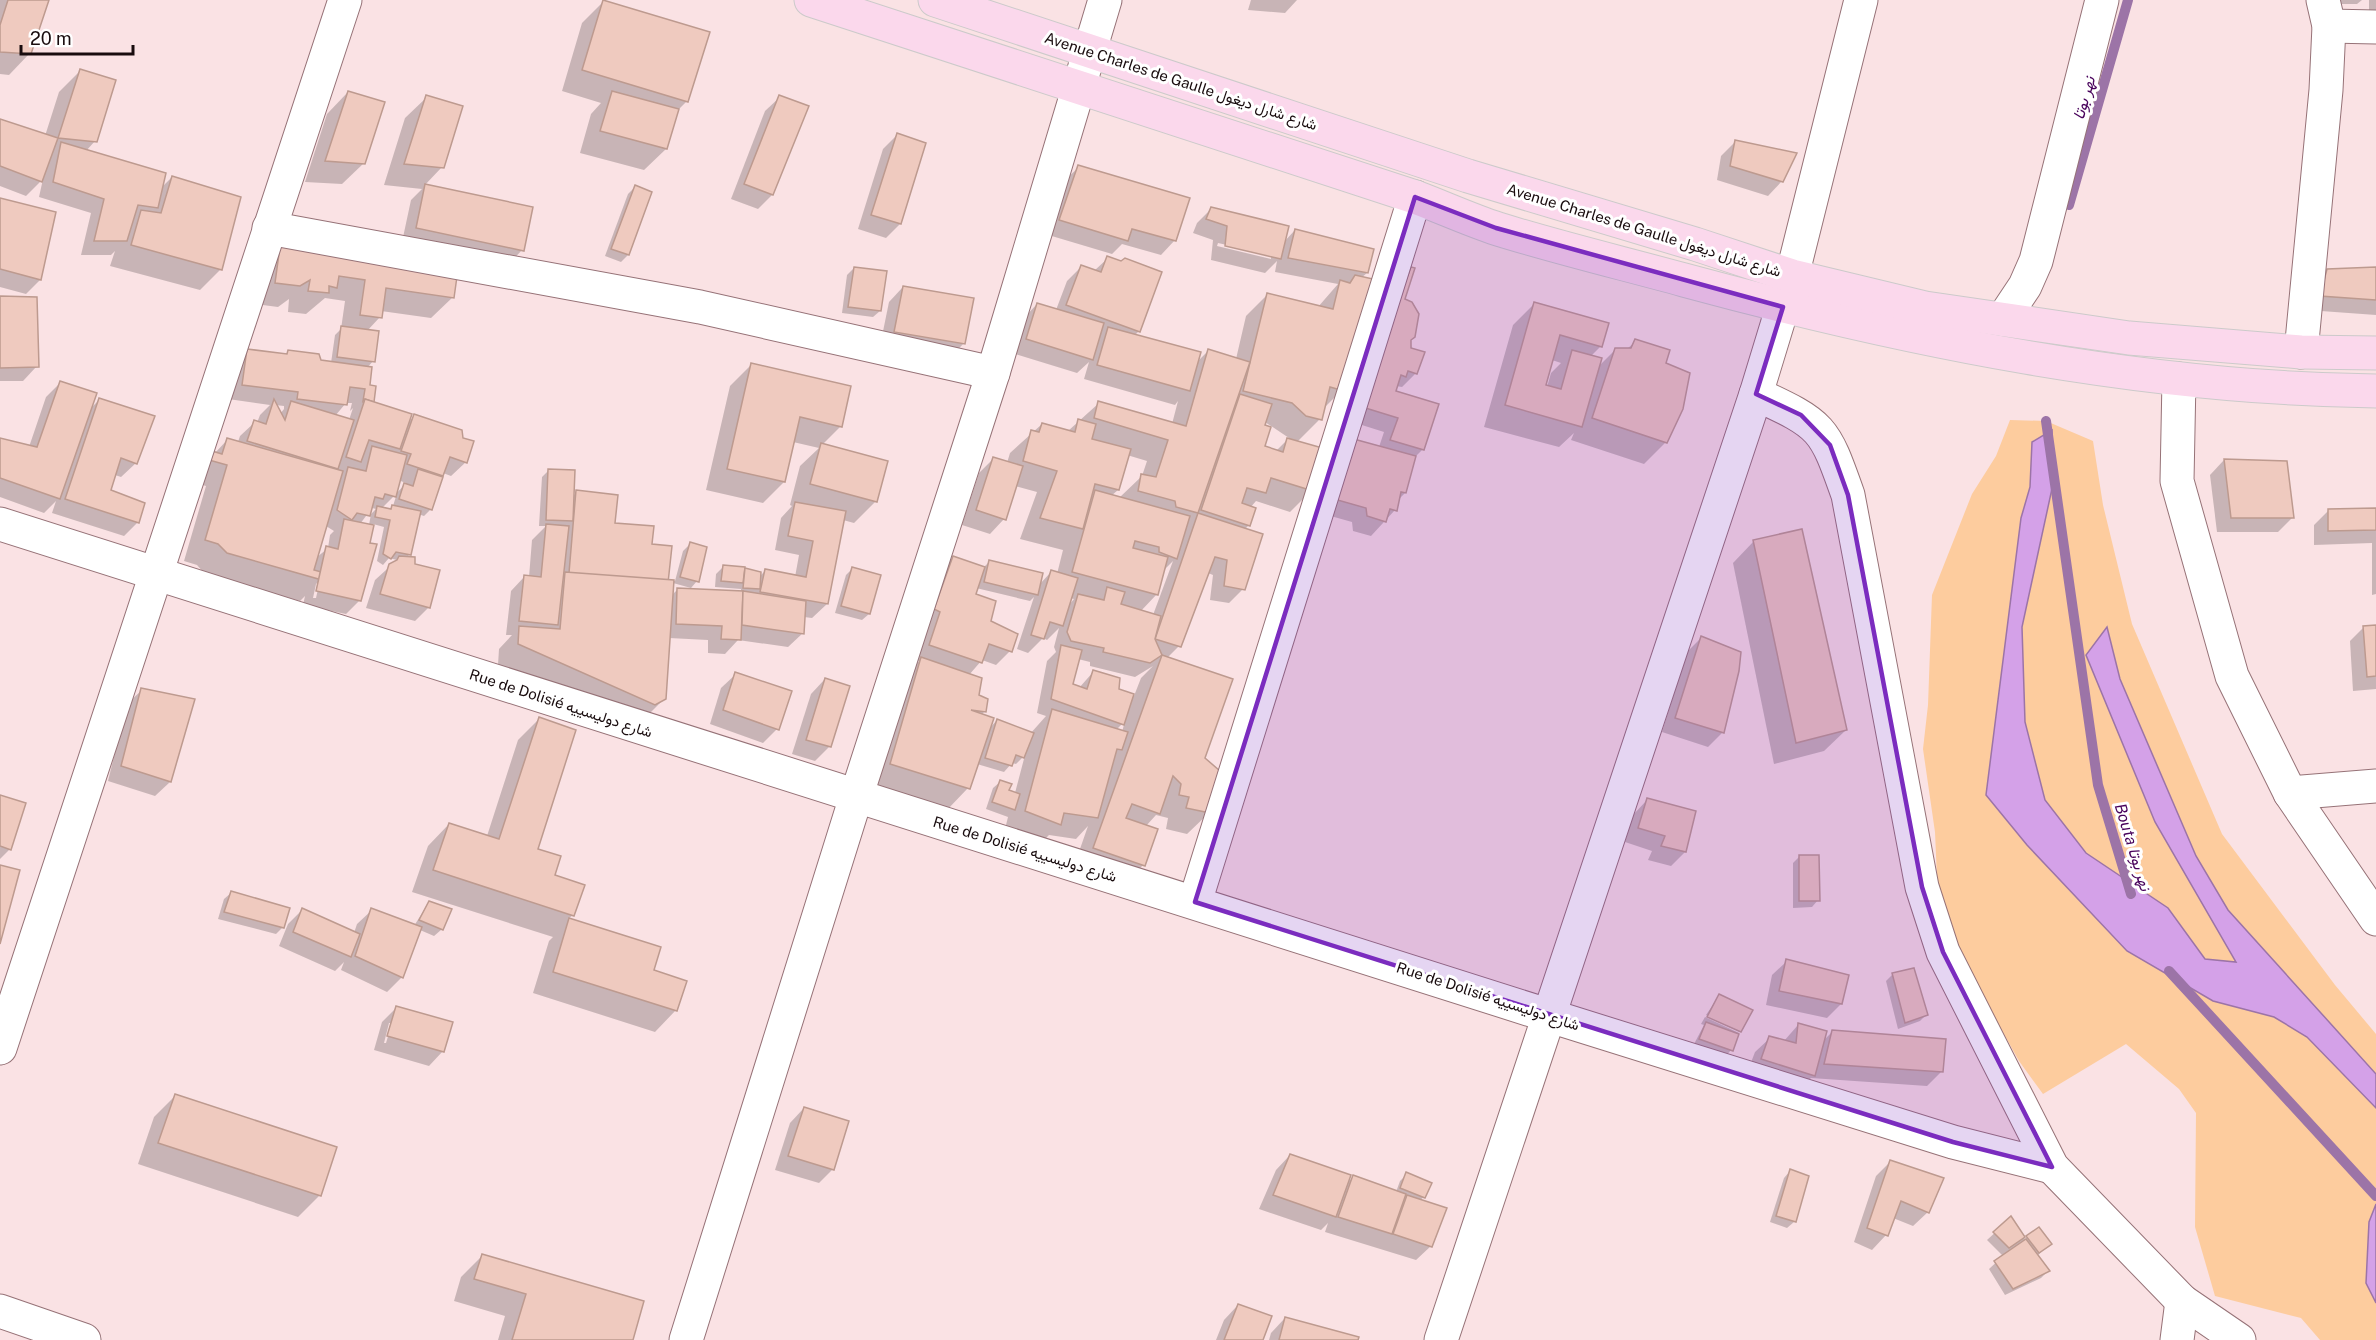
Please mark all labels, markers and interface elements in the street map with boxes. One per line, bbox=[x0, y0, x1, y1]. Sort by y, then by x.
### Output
scale bar bbox=[21, 18, 134, 56]
text: 20 m bbox=[30, 28, 72, 49]
street label: Avenue Charles de Gaulle شارع شارل ديغول bbox=[1042, 29, 1320, 136]
water label: نهر بوتا bbox=[2069, 73, 2101, 122]
street label: Avenue Charles de Gaulle شارع شارل ديغول bbox=[1504, 180, 1783, 283]
street label: Rue de Dolisié شارع دوليسييه bbox=[467, 665, 655, 744]
water label: Bouta نهر بوتا bbox=[2110, 801, 2156, 895]
street label: Rue de Dolisié شارع دوليسييه bbox=[930, 813, 1119, 888]
street label: Rue de Dolisié شارع دوليسييه bbox=[1394, 958, 1582, 1037]

